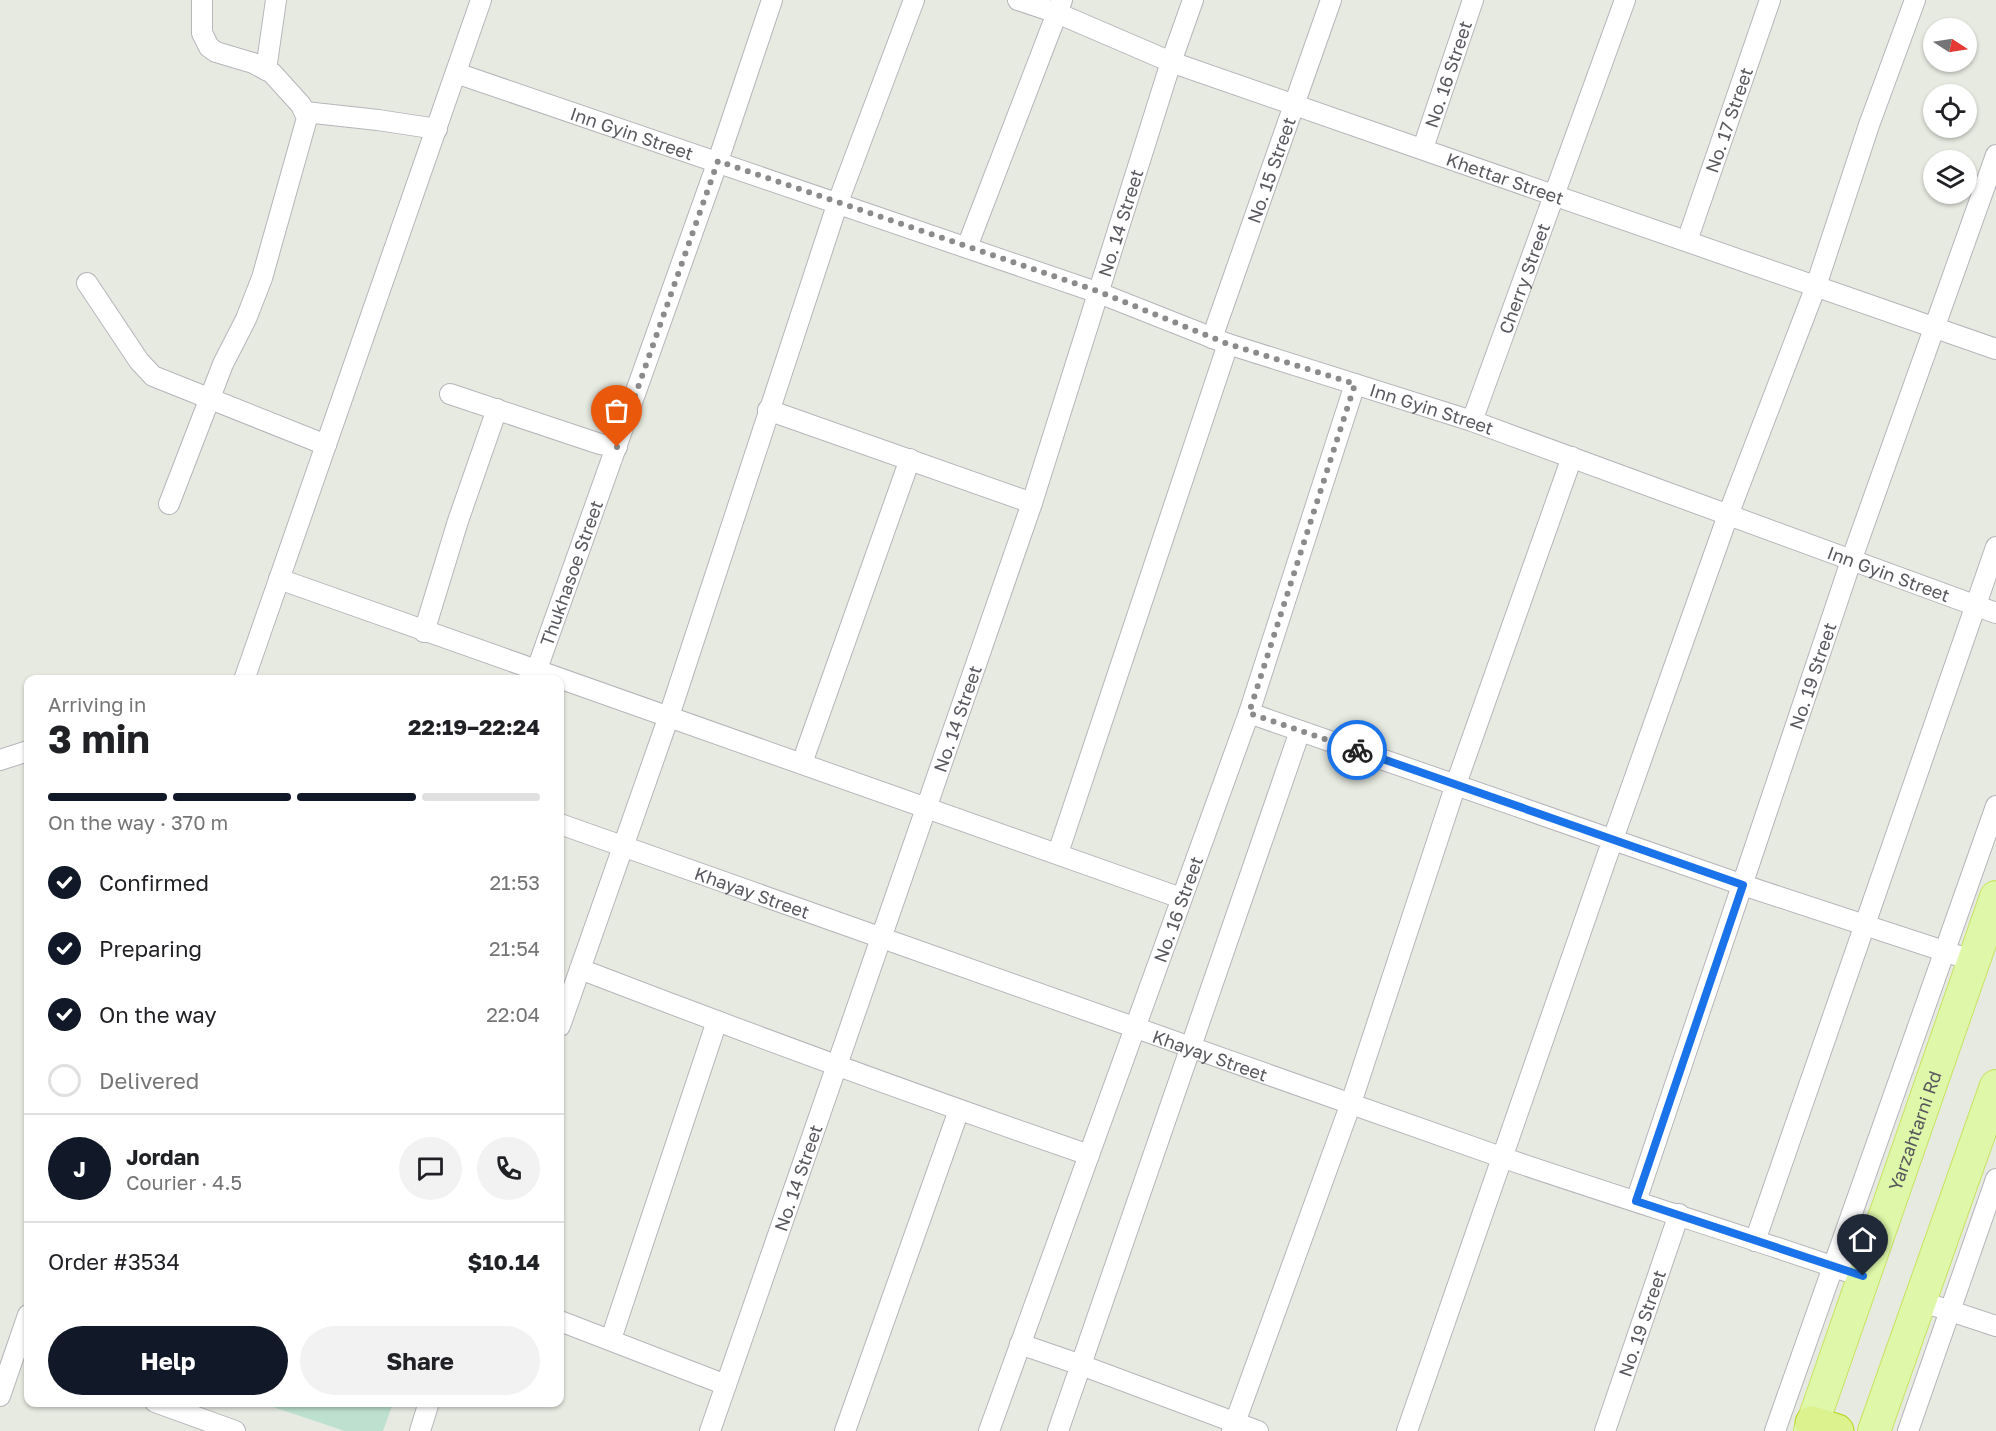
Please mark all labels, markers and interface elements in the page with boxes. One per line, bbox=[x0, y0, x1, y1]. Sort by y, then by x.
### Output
street label: No. 16 Street bbox=[1420, 18, 1476, 130]
north arrow bbox=[1923, 18, 1977, 72]
map controls bbox=[1923, 18, 1977, 204]
street label: No. 17 Street bbox=[1700, 64, 1757, 176]
button: locate bbox=[1923, 84, 1977, 138]
street label: Inn Gyin Street bbox=[567, 102, 696, 164]
street label: No. 15 Street bbox=[1242, 114, 1300, 226]
street label: Khettar Street bbox=[1443, 148, 1567, 209]
button: layers bbox=[1923, 150, 1977, 204]
street label: No. 14 Street bbox=[1093, 166, 1148, 279]
street label: Cherry Street bbox=[1494, 220, 1554, 337]
street label: Inn Gyin Street bbox=[1367, 378, 1497, 439]
pin bbox=[591, 385, 642, 447]
icon: bag bbox=[600, 394, 633, 427]
street label: Thukhasoe Street bbox=[535, 497, 607, 649]
street label: Inn Gyin Street bbox=[1824, 541, 1953, 606]
street label: No. 19 Street bbox=[1784, 619, 1841, 732]
street label: No. 14 Street bbox=[928, 662, 986, 775]
text: Arriving in bbox=[48, 692, 146, 716]
text: 22:19–22:24 bbox=[408, 713, 540, 740]
text: 3 min bbox=[48, 715, 150, 762]
courier bbox=[1327, 720, 1387, 780]
icon: bike bbox=[1341, 734, 1374, 767]
text: On the way · 370 m bbox=[48, 810, 228, 834]
street label: No. 16 Street bbox=[1149, 853, 1207, 965]
street label: Khayay Street bbox=[692, 862, 813, 923]
icon: check bbox=[48, 866, 81, 899]
text: Confirmed bbox=[99, 869, 209, 896]
text: 21:53 bbox=[489, 870, 540, 894]
icon: check bbox=[48, 932, 81, 965]
text: Preparing bbox=[99, 935, 202, 962]
text: 21:54 bbox=[489, 936, 540, 960]
icon: check bbox=[48, 998, 81, 1031]
text: On the way bbox=[99, 1001, 217, 1028]
text: 22:04 bbox=[486, 1002, 540, 1026]
street label: Khayay Street bbox=[1150, 1025, 1271, 1086]
text: Delivered bbox=[99, 1067, 199, 1094]
street label: Yarzahtarni Rd bbox=[1884, 1068, 1946, 1194]
street label: No. 14 Street bbox=[769, 1121, 827, 1234]
button: chat bbox=[399, 1137, 462, 1200]
button: phone bbox=[477, 1137, 540, 1200]
text: Jordan bbox=[126, 1143, 200, 1170]
text: J bbox=[73, 1155, 86, 1182]
text: Courier · 4.5 bbox=[126, 1170, 242, 1194]
pin bbox=[1837, 1214, 1888, 1276]
icon: home bbox=[1846, 1223, 1879, 1256]
text: Order #3534 bbox=[48, 1248, 180, 1275]
text: $10.14 bbox=[468, 1248, 540, 1275]
street label: No. 19 Street bbox=[1613, 1267, 1670, 1379]
button: Help bbox=[48, 1326, 288, 1395]
button: Share bbox=[300, 1326, 540, 1395]

